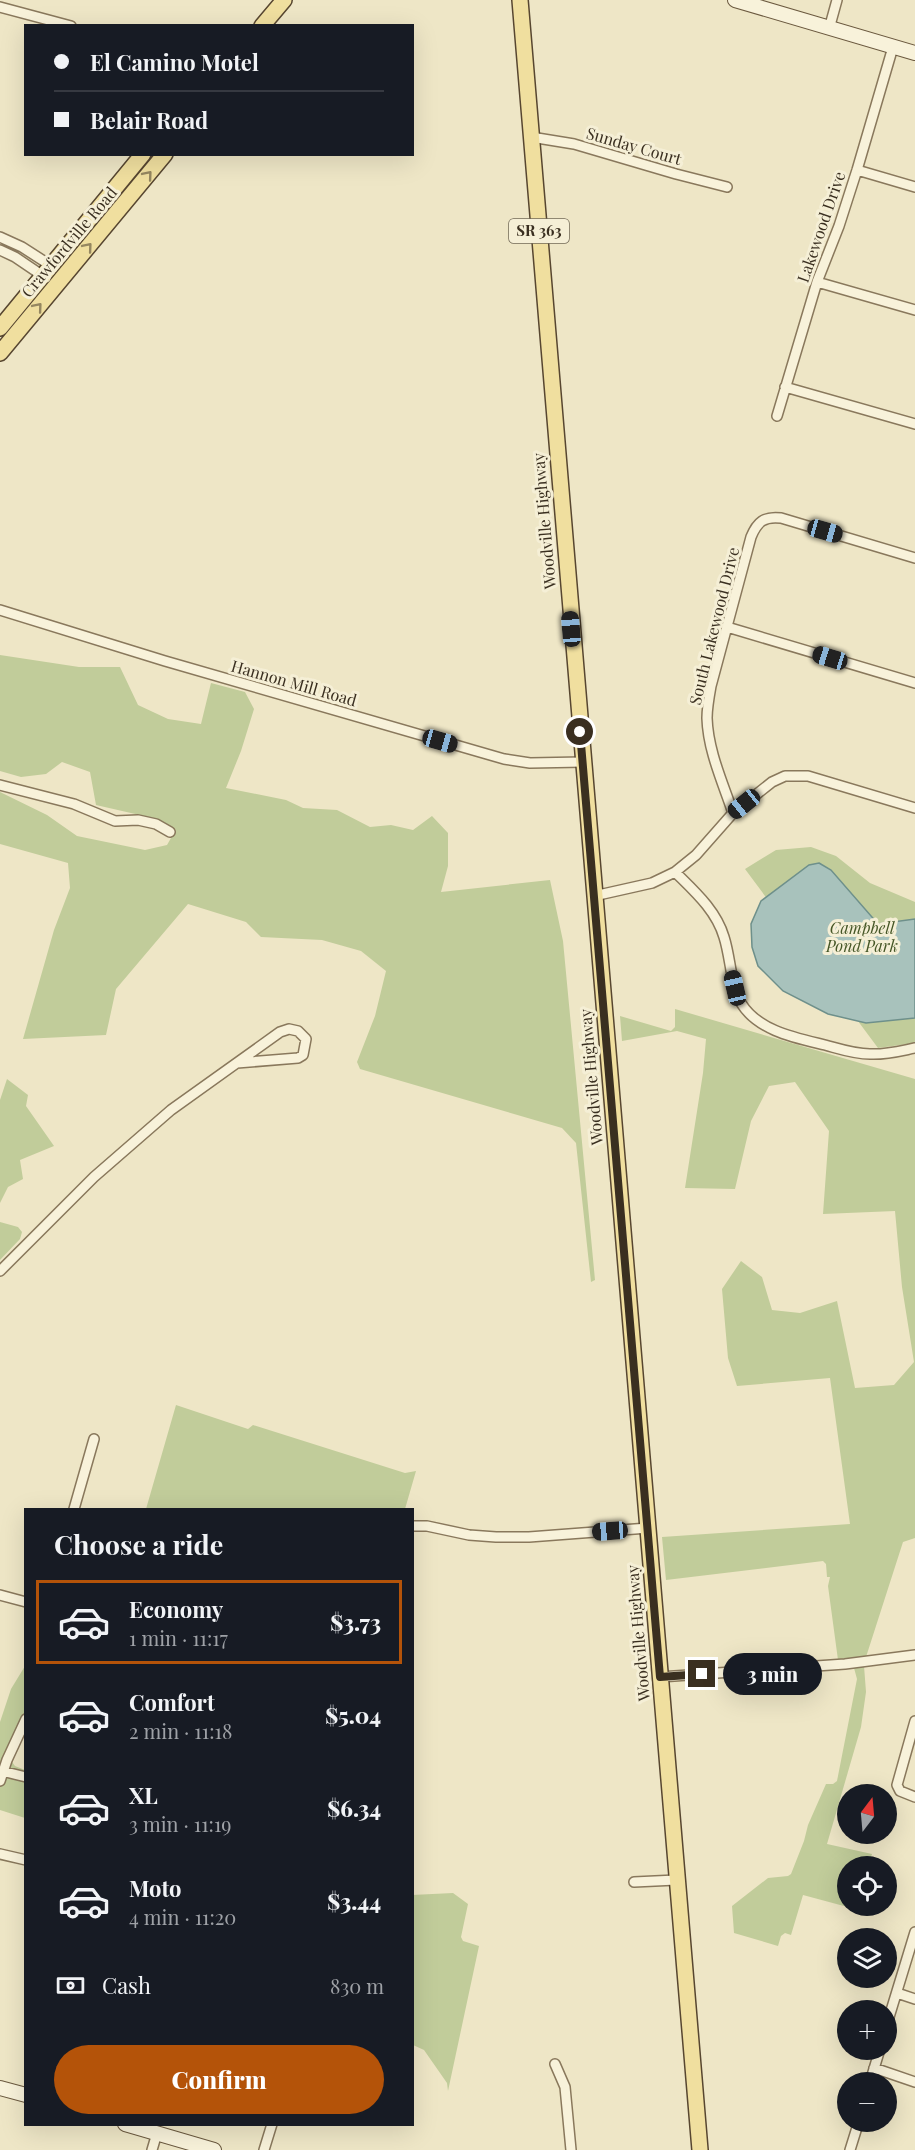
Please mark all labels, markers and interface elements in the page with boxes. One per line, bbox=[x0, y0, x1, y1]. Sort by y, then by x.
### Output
text: El Camino Motel bbox=[90, 47, 259, 77]
text: Belair Road bbox=[90, 105, 208, 135]
street label: Sunday Court bbox=[584, 122, 685, 169]
street label: Lakewood Drive bbox=[792, 169, 849, 285]
one-way arrow bbox=[140, 171, 151, 182]
street label: Crawfordville Road bbox=[16, 182, 121, 301]
road number: SR 363 bbox=[509, 219, 569, 243]
one-way arrow bbox=[81, 243, 92, 254]
one-way arrow bbox=[31, 303, 42, 314]
street label: Woodville Highway bbox=[527, 452, 560, 591]
car bbox=[805, 517, 845, 545]
street label: South Lakewood Drive bbox=[684, 545, 743, 707]
car bbox=[560, 610, 582, 648]
car bbox=[810, 644, 850, 672]
street label: Hannon Mill Road bbox=[229, 655, 359, 710]
route start bbox=[566, 718, 593, 745]
car bbox=[420, 727, 460, 755]
car bbox=[724, 786, 764, 822]
park label: Campbell Pond Park bbox=[825, 917, 898, 956]
car bbox=[722, 968, 748, 1008]
street label: Woodville Highway bbox=[574, 1008, 607, 1147]
car bbox=[591, 1521, 629, 1541]
text: Choose a ride bbox=[54, 1526, 223, 1562]
street label: Woodville Highway bbox=[621, 1564, 654, 1703]
text: Economy bbox=[129, 1594, 223, 1624]
icon: car bbox=[57, 1595, 111, 1649]
text: $3.73 bbox=[330, 1607, 381, 1637]
text: 1 min · 11:17 bbox=[129, 1624, 228, 1651]
callout: 3 min bbox=[723, 1653, 822, 1695]
route end bbox=[688, 1660, 715, 1687]
text: 3 min bbox=[747, 1660, 798, 1687]
text: Comfort bbox=[129, 1687, 215, 1717]
icon: car bbox=[57, 1688, 111, 1742]
text: $5.04 bbox=[325, 1700, 381, 1730]
text: 2 min · 11:18 bbox=[129, 1717, 232, 1744]
text: XL bbox=[129, 1780, 158, 1810]
icon: car bbox=[57, 1781, 111, 1835]
north arrow bbox=[837, 1784, 897, 1844]
map controls bbox=[837, 1784, 897, 2132]
text: $6.34 bbox=[327, 1793, 381, 1823]
text: 3 min · 11:19 bbox=[129, 1810, 232, 1837]
button: locate bbox=[837, 1856, 897, 1916]
text: Moto bbox=[129, 1873, 182, 1903]
icon: car bbox=[57, 1874, 111, 1928]
text: $3.44 bbox=[327, 1886, 381, 1916]
text: 4 min · 11:20 bbox=[129, 1903, 236, 1930]
button: layers bbox=[837, 1928, 897, 1988]
icon: cash bbox=[54, 1969, 87, 2002]
text: Cash bbox=[102, 1970, 151, 2000]
text: 830 m bbox=[330, 1972, 384, 1999]
button: + bbox=[837, 2000, 897, 2060]
button: Confirm bbox=[54, 2045, 384, 2114]
button: − bbox=[837, 2072, 897, 2132]

